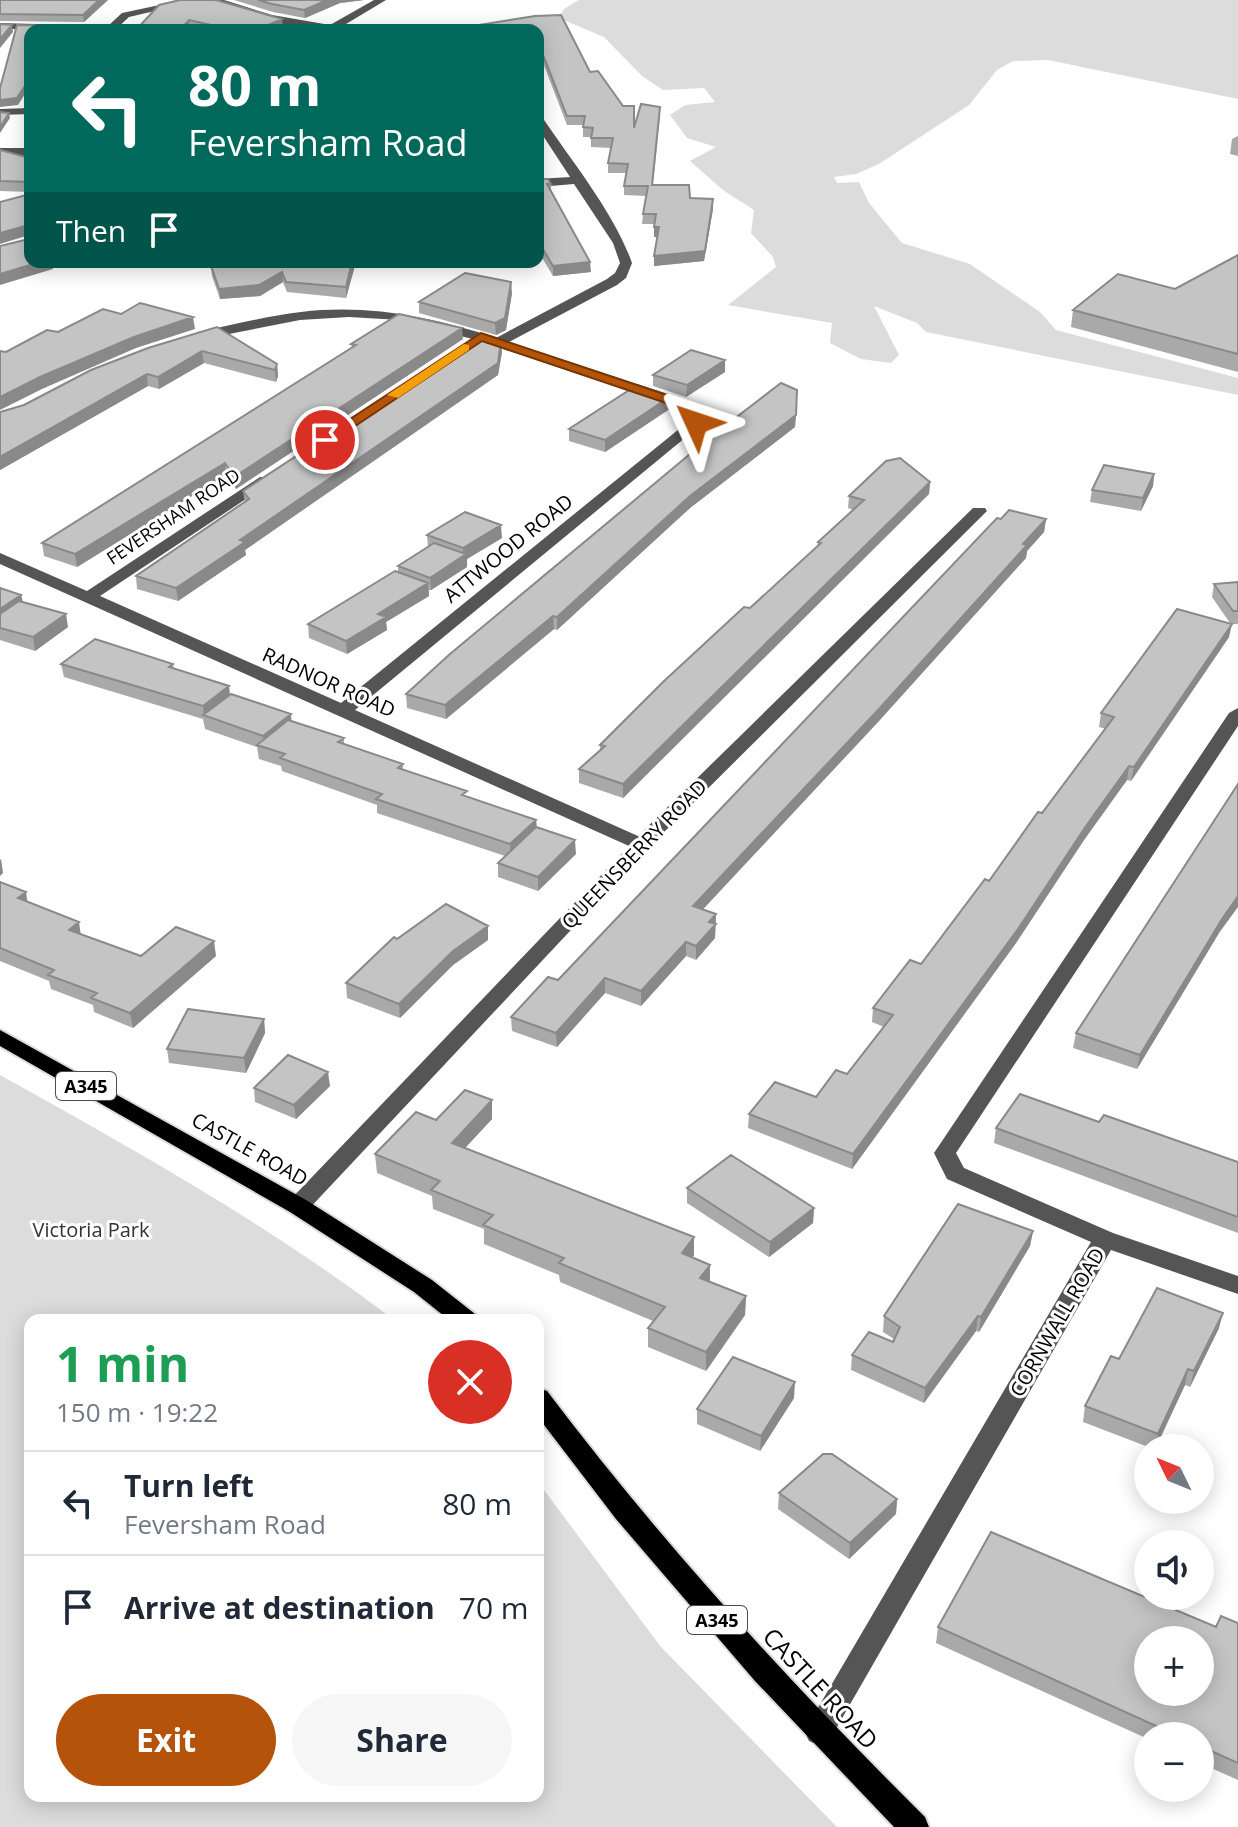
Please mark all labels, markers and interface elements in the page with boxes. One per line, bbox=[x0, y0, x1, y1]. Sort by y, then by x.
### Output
text: 80 m bbox=[188, 46, 322, 122]
icon: left bbox=[56, 56, 160, 160]
text: Feversham Road bbox=[188, 118, 468, 167]
icon: arrive bbox=[142, 208, 186, 252]
text: Then bbox=[56, 210, 126, 251]
position arrow bbox=[654, 381, 738, 465]
pin bbox=[291, 406, 359, 474]
icon: arrive bbox=[303, 418, 347, 462]
street label: FEVERSHAM ROAD bbox=[102, 462, 244, 570]
street label: ATTWOOD ROAD bbox=[438, 487, 578, 609]
street label: RADNOR ROAD bbox=[258, 641, 400, 723]
street label: QUEENSBERRY ROAD bbox=[555, 773, 713, 935]
road number: A345 bbox=[56, 1072, 116, 1100]
street label: CASTLE ROAD bbox=[187, 1106, 313, 1192]
park label: Victoria Park bbox=[32, 1216, 150, 1243]
street label: CORNWALL ROAD bbox=[1003, 1243, 1111, 1401]
text: 1 min bbox=[56, 1331, 189, 1396]
button: close bbox=[428, 1340, 512, 1424]
text: 150 m · 19:22 bbox=[56, 1394, 218, 1430]
north arrow bbox=[1134, 1434, 1214, 1514]
map controls bbox=[1134, 1434, 1214, 1802]
text: Turn left bbox=[124, 1465, 254, 1506]
icon: left bbox=[56, 1481, 100, 1525]
text: 80 m bbox=[442, 1483, 512, 1524]
text: Feversham Road bbox=[124, 1506, 326, 1542]
button: sound bbox=[1134, 1530, 1214, 1610]
icon: arrive bbox=[56, 1585, 100, 1629]
text: Arrive at destination bbox=[124, 1587, 435, 1628]
text: 70 m bbox=[459, 1587, 529, 1628]
road number: A345 bbox=[687, 1606, 747, 1634]
street label: CASTLE ROAD bbox=[756, 1620, 886, 1756]
button: + bbox=[1134, 1626, 1214, 1706]
button: Exit bbox=[56, 1694, 276, 1786]
button: Share bbox=[292, 1694, 512, 1786]
button: − bbox=[1134, 1722, 1214, 1802]

